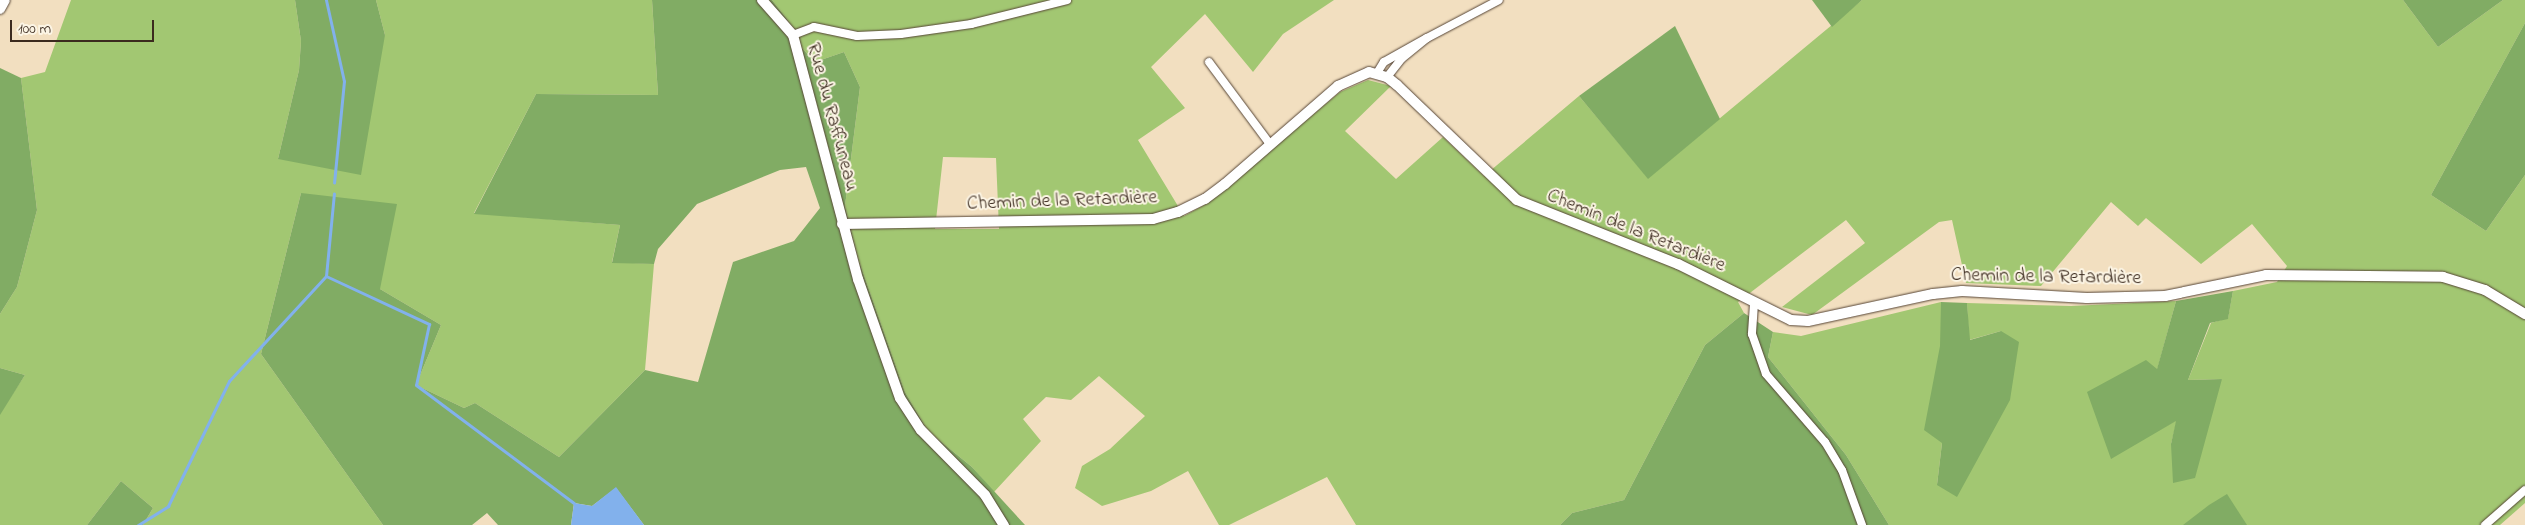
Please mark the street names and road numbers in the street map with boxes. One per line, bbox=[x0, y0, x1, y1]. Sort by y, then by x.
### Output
street label: Rue du Raffuneau bbox=[801, 40, 863, 194]
street label: Chemin de la Retardière bbox=[1543, 184, 1729, 278]
street label: Chemin de la Retardière bbox=[966, 186, 1158, 216]
street label: Chemin de la Retardière bbox=[1951, 263, 2141, 291]

